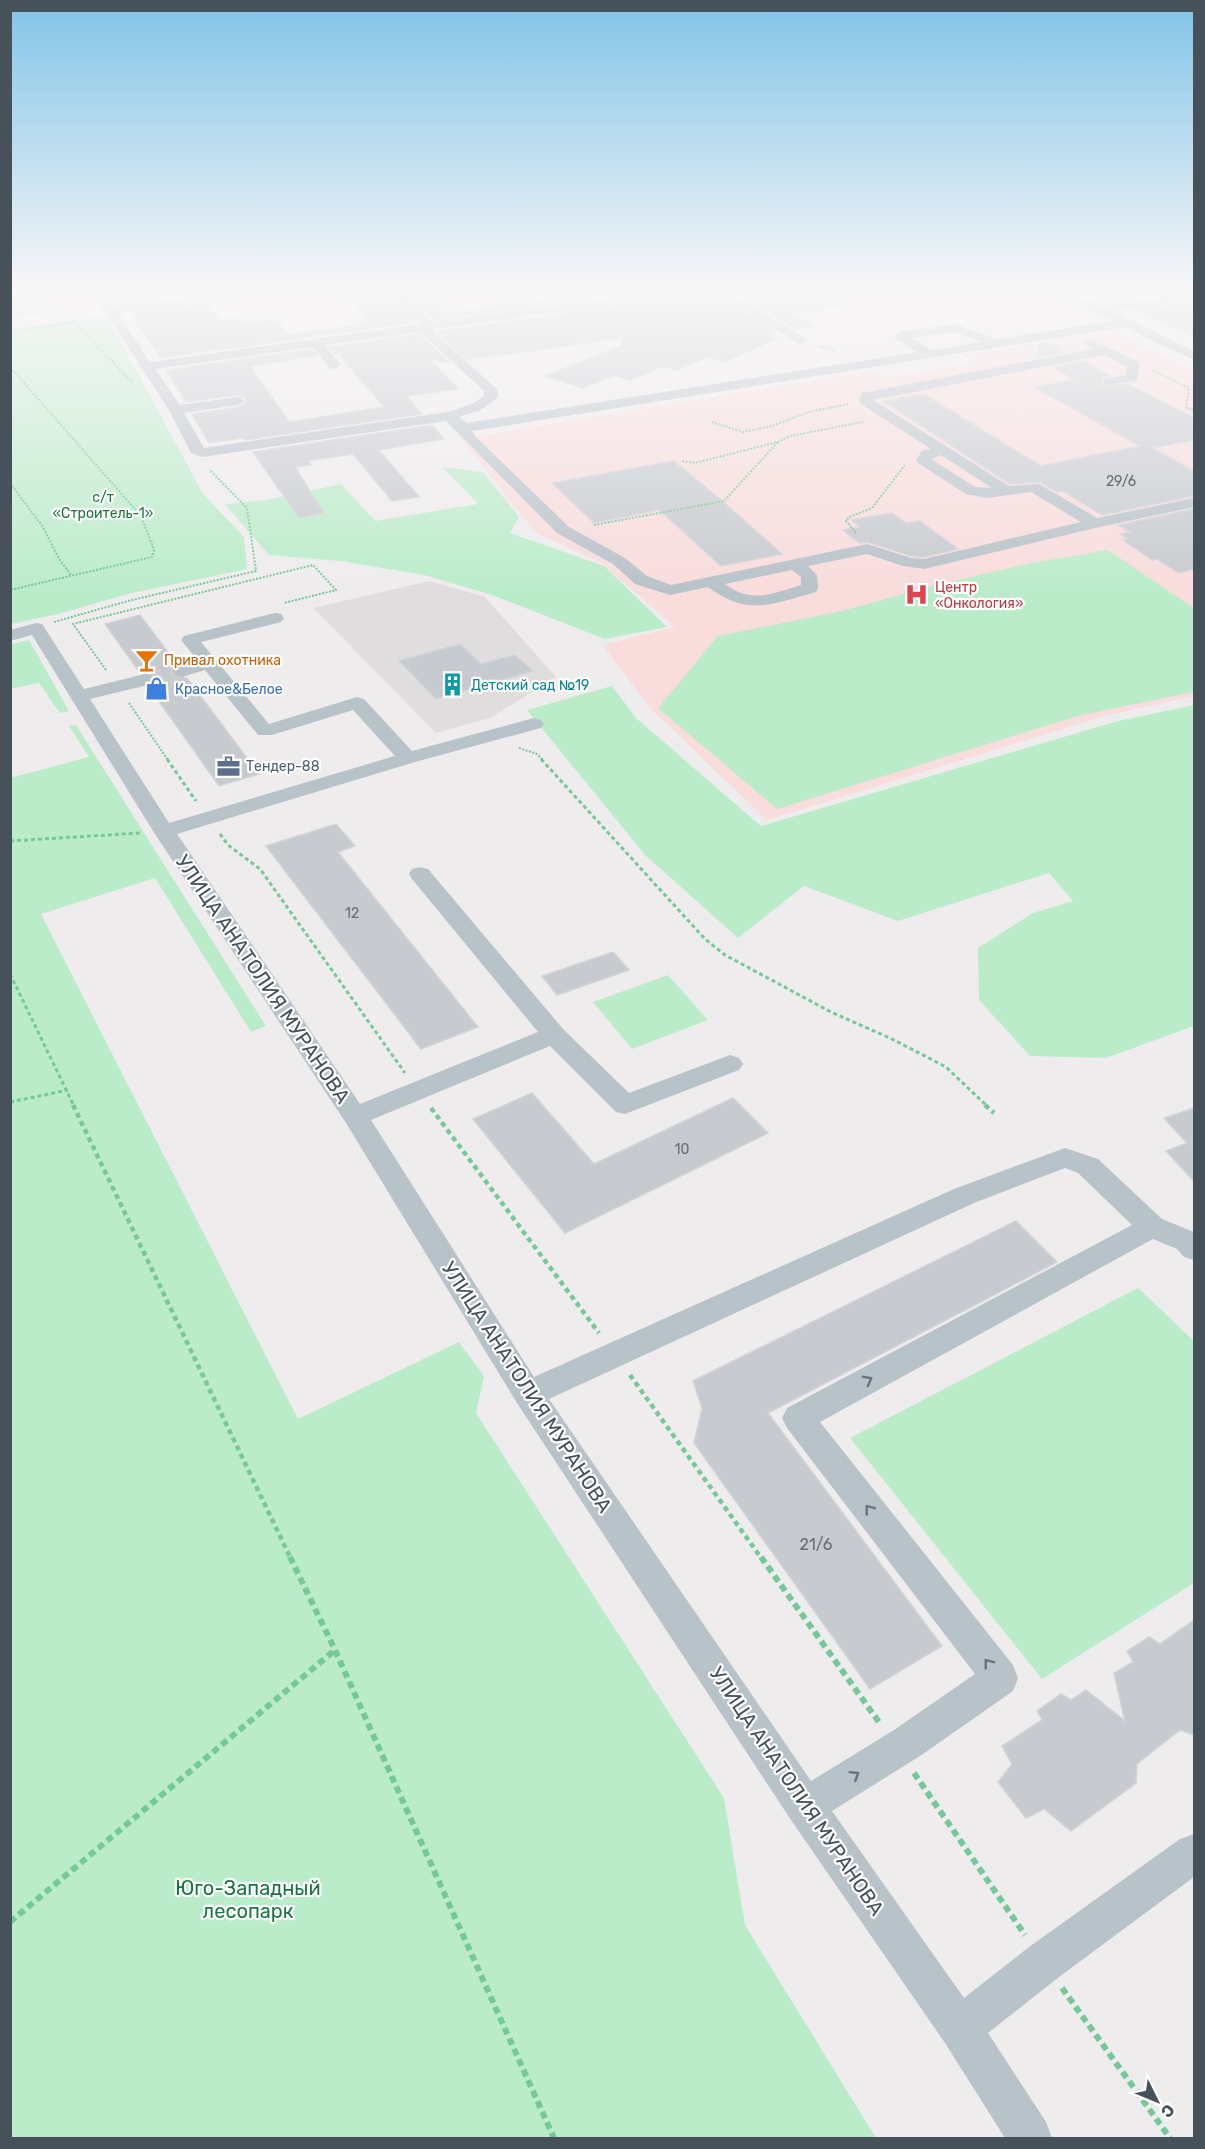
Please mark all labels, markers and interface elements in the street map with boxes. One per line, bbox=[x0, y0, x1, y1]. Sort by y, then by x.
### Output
house number: 29/6 bbox=[1106, 473, 1136, 490]
park label: с/т «Строитель-1» bbox=[53, 489, 153, 522]
place label: Центр «Онкология» bbox=[935, 579, 1023, 612]
hospital icon: Центр «Онкология» bbox=[904, 582, 930, 608]
bar icon: Привал охотника bbox=[133, 647, 159, 673]
place label: Привал охотника bbox=[164, 652, 281, 669]
building icon: Детский сад №19 bbox=[440, 672, 466, 698]
shop icon: Красное&Белое bbox=[144, 676, 170, 702]
place label: Детский сад №19 bbox=[471, 677, 589, 694]
place label: Красное&Белое bbox=[175, 681, 283, 698]
office icon: Тендер-88 bbox=[215, 753, 241, 779]
place label: Тендер-88 bbox=[246, 758, 320, 775]
street label: УЛИЦА АНАТОЛИЯ МУРАНОВА bbox=[171, 850, 355, 1108]
house number: 12 bbox=[345, 905, 359, 922]
house number: 10 bbox=[675, 1141, 690, 1158]
street label: УЛИЦА АНАТОЛИЯ МУРАНОВА bbox=[437, 1257, 617, 1517]
one-way arrow bbox=[862, 1376, 872, 1387]
one-way arrow bbox=[865, 1504, 876, 1515]
house number: 21/6 bbox=[800, 1535, 833, 1554]
one-way arrow bbox=[985, 1658, 996, 1669]
street label: УЛИЦА АНАТОЛИЯ МУРАНОВА bbox=[705, 1662, 889, 1920]
one-way arrow bbox=[848, 1772, 859, 1783]
park label: Юго-Западный лесопарк bbox=[175, 1876, 321, 1923]
north arrow bbox=[1127, 2071, 1187, 2131]
text: С bbox=[1157, 2100, 1178, 2121]

